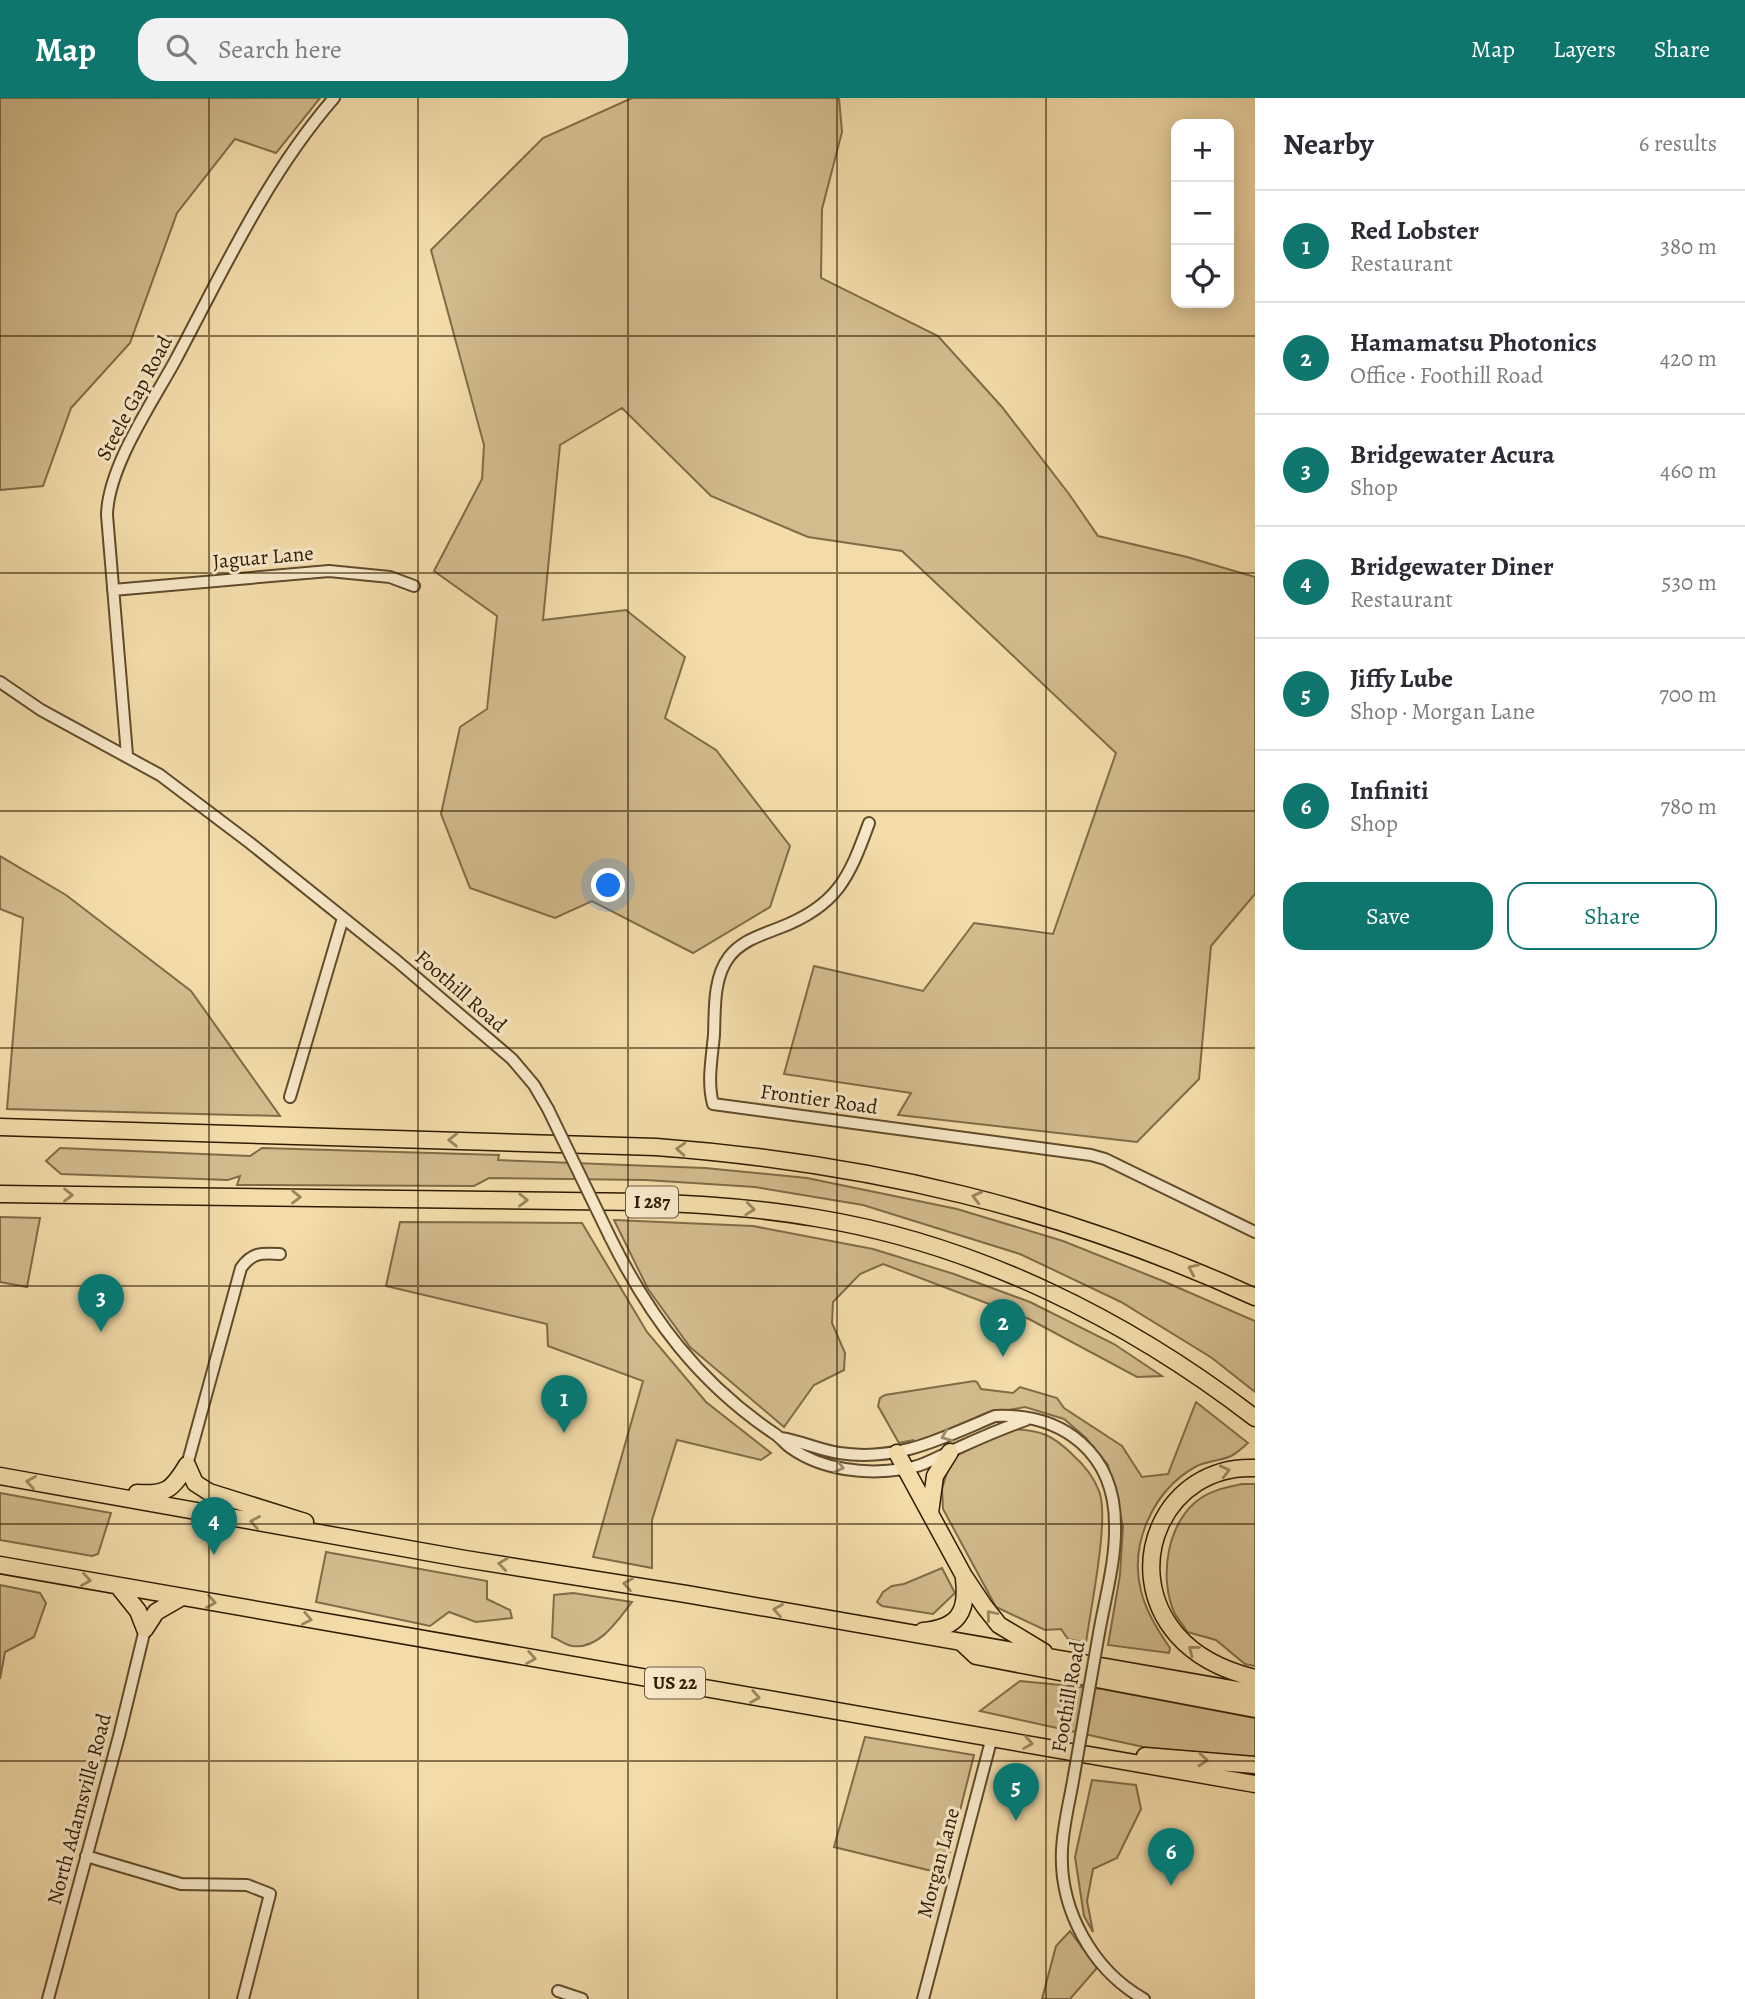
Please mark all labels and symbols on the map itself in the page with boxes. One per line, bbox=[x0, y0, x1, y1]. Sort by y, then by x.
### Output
street label: Steele Gap Road bbox=[89, 330, 179, 466]
street label: Jaguar Lane bbox=[211, 539, 315, 575]
your location bbox=[591, 868, 625, 902]
street label: Foothill Road bbox=[409, 943, 513, 1039]
street label: Frontier Road bbox=[758, 1077, 880, 1121]
one-way arrow bbox=[447, 1132, 458, 1148]
one-way arrow bbox=[675, 1142, 686, 1157]
road number: I 287 bbox=[626, 1186, 678, 1218]
one-way arrow bbox=[63, 1187, 74, 1202]
one-way arrow bbox=[291, 1189, 301, 1205]
one-way arrow bbox=[971, 1191, 983, 1205]
one-way arrow bbox=[518, 1192, 529, 1208]
one-way arrow bbox=[745, 1201, 756, 1216]
one-way arrow bbox=[1188, 1263, 1200, 1277]
pin: 3 bbox=[78, 1274, 124, 1332]
pin: 2 bbox=[980, 1299, 1026, 1357]
pin: 1 bbox=[541, 1375, 587, 1433]
one-way arrow bbox=[941, 1428, 953, 1442]
one-way arrow bbox=[833, 1459, 845, 1474]
one-way arrow bbox=[1219, 1465, 1231, 1479]
one-way arrow bbox=[25, 1475, 37, 1490]
pin: 4 bbox=[191, 1497, 237, 1555]
one-way arrow bbox=[249, 1515, 261, 1530]
one-way arrow bbox=[497, 1557, 509, 1572]
one-way arrow bbox=[80, 1572, 91, 1587]
one-way arrow bbox=[622, 1577, 634, 1592]
one-way arrow bbox=[205, 1594, 217, 1609]
one-way arrow bbox=[772, 1603, 784, 1618]
one-way arrow bbox=[301, 1610, 313, 1625]
one-way arrow bbox=[987, 1611, 999, 1624]
street label: Foothill Road bbox=[1044, 1638, 1092, 1755]
one-way arrow bbox=[1189, 1646, 1202, 1658]
one-way arrow bbox=[525, 1650, 537, 1665]
road number: US 22 bbox=[645, 1667, 705, 1698]
one-way arrow bbox=[750, 1689, 761, 1704]
street label: North Adamsville Road bbox=[40, 1709, 118, 1908]
one-way arrow bbox=[1022, 1735, 1034, 1750]
one-way arrow bbox=[1198, 1752, 1209, 1767]
pin: 5 bbox=[993, 1763, 1039, 1821]
street label: Morgan Lane bbox=[910, 1805, 966, 1921]
pin: 6 bbox=[1148, 1828, 1194, 1886]

